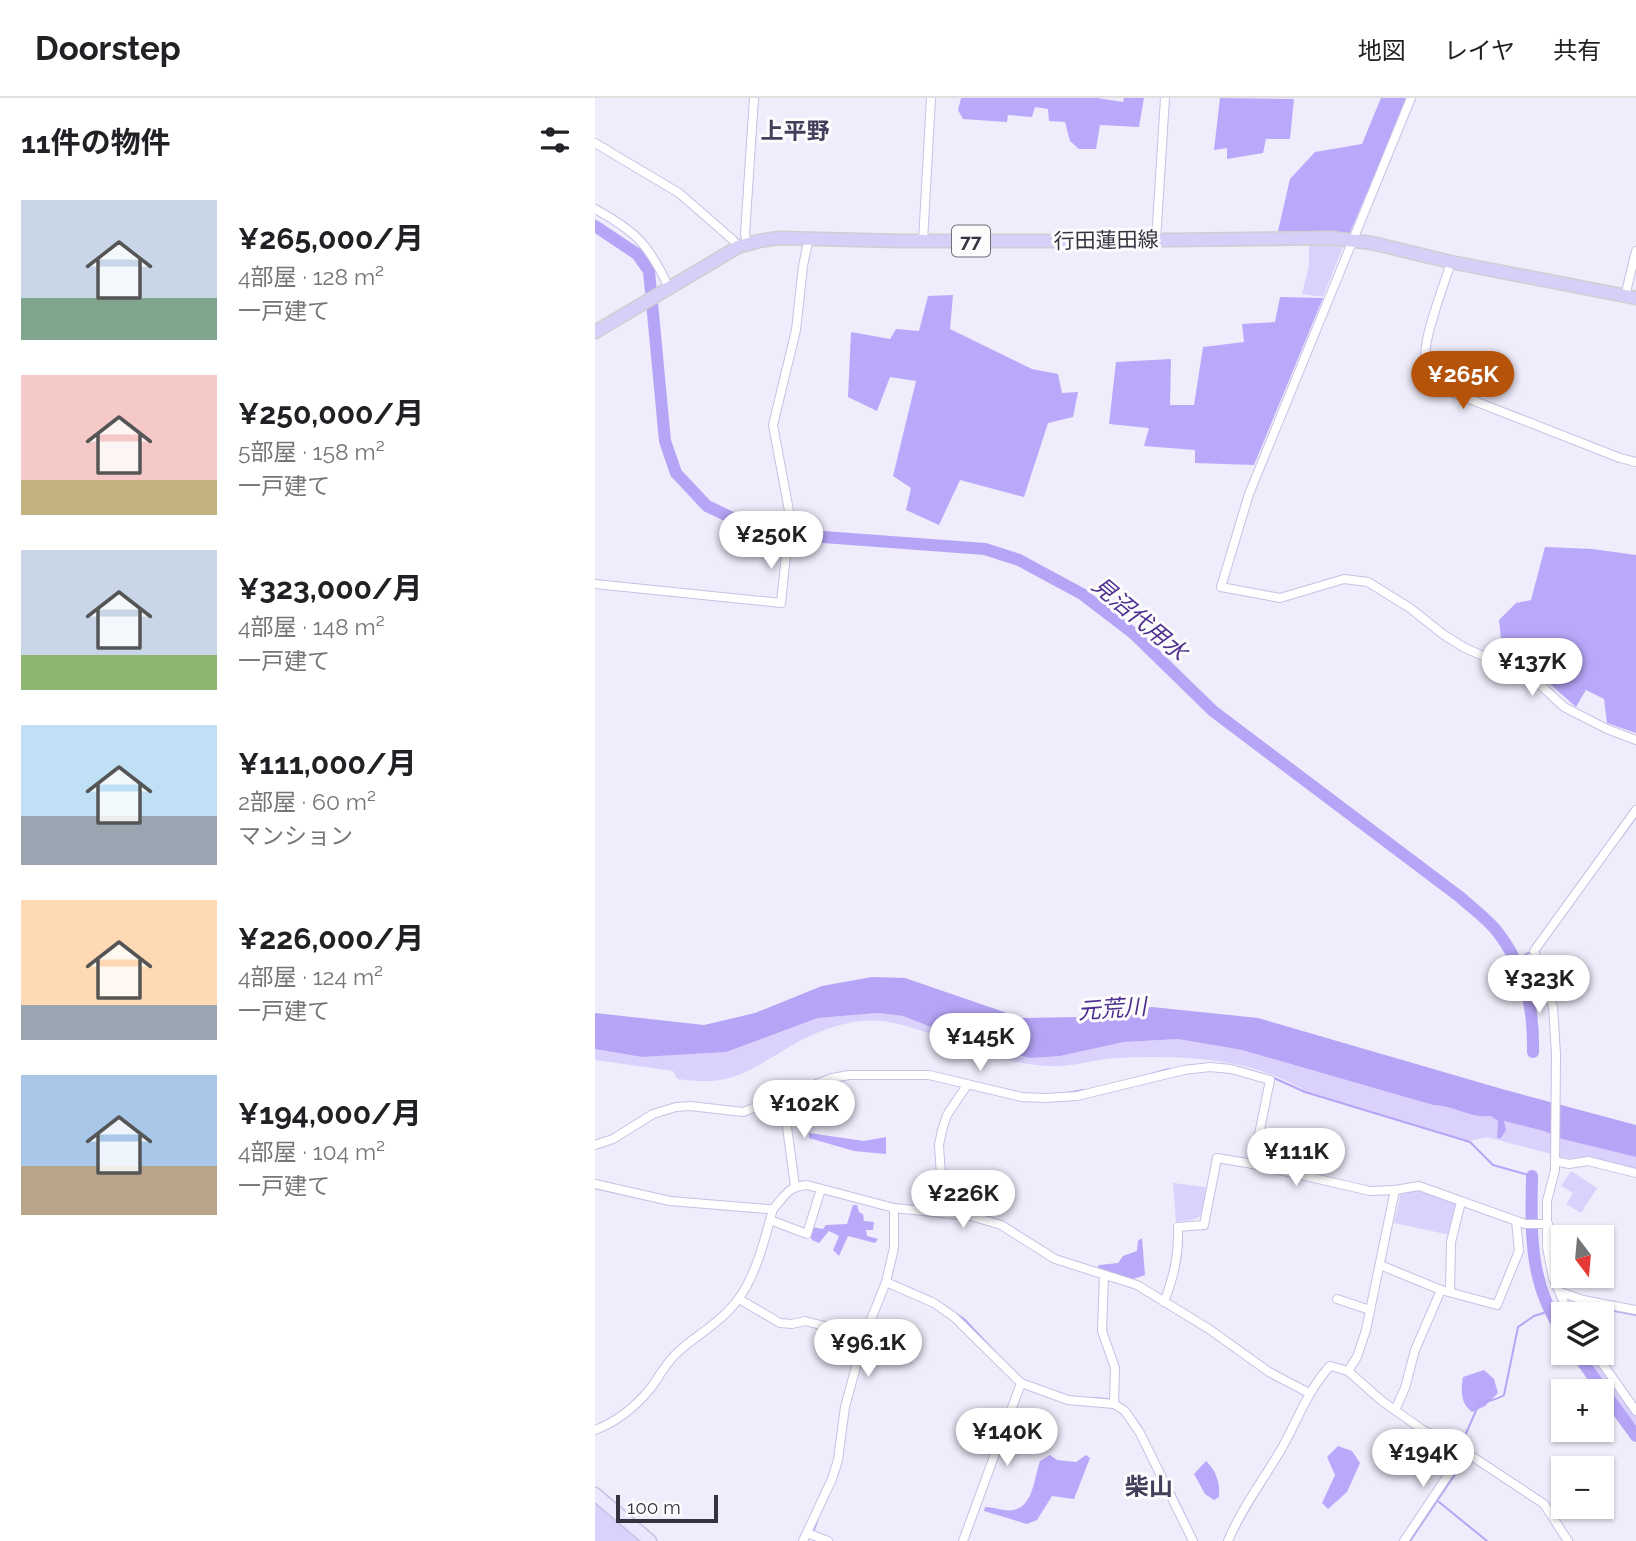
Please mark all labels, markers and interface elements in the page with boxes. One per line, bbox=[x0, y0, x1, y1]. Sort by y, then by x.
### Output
text: Doorstep bbox=[35, 29, 181, 68]
text: 地図 bbox=[1358, 36, 1406, 65]
text: レイヤ bbox=[1444, 36, 1515, 65]
text: 共有 bbox=[1553, 36, 1601, 65]
district label: 上平野 bbox=[761, 117, 830, 144]
icon: filters bbox=[536, 121, 574, 159]
text: 11件の物件 bbox=[21, 125, 171, 160]
text: ¥265,000/月 bbox=[238, 221, 424, 256]
road number: 77 bbox=[952, 225, 990, 256]
street label: 行田蓮田線 bbox=[1053, 227, 1159, 253]
icon: home bbox=[77, 228, 161, 312]
text: 4部屋 · 128 m² bbox=[238, 263, 384, 290]
text: 一戸建て bbox=[238, 297, 330, 324]
pin: ¥265K bbox=[1414, 352, 1512, 411]
text: ¥265K bbox=[1427, 360, 1499, 387]
text: ¥250,000/月 bbox=[238, 396, 424, 431]
icon: home bbox=[77, 403, 161, 487]
text: 5部屋 · 158 m² bbox=[238, 438, 385, 465]
text: 一戸建て bbox=[238, 472, 330, 499]
pin: ¥250K bbox=[722, 512, 820, 571]
text: ¥250K bbox=[735, 520, 807, 547]
text: ¥323,000/月 bbox=[238, 571, 423, 606]
water label: 見沼代用水 bbox=[1087, 571, 1195, 667]
icon: home bbox=[77, 578, 161, 662]
text: 4部屋 · 148 m² bbox=[238, 613, 385, 640]
pin: ¥137K bbox=[1483, 638, 1581, 698]
text: 一戸建て bbox=[238, 647, 330, 674]
text: ¥137K bbox=[1498, 647, 1566, 674]
text: ¥111,000/月 bbox=[238, 746, 417, 781]
icon: home bbox=[77, 753, 161, 837]
text: 2部屋 · 60 m² bbox=[238, 788, 376, 815]
text: マンション bbox=[238, 822, 353, 849]
text: ¥226,000/月 bbox=[238, 921, 424, 956]
icon: home bbox=[77, 928, 161, 1012]
pin: ¥323K bbox=[1490, 956, 1588, 1015]
text: 4部屋 · 124 m² bbox=[238, 963, 383, 990]
text: ¥323K bbox=[1504, 964, 1574, 991]
water label: 元荒川 bbox=[1077, 992, 1150, 1024]
text: 一戸建て bbox=[238, 997, 330, 1024]
pin: ¥145K bbox=[931, 1014, 1029, 1073]
text: ¥145K bbox=[945, 1022, 1015, 1049]
pin: ¥102K bbox=[755, 1080, 853, 1140]
text: ¥102K bbox=[769, 1089, 839, 1116]
text: ¥194,000/月 bbox=[238, 1096, 422, 1131]
icon: home bbox=[77, 1103, 161, 1187]
pin: ¥111K bbox=[1247, 1128, 1345, 1188]
text: ¥111K bbox=[1263, 1137, 1329, 1164]
text: 4部屋 · 104 m² bbox=[238, 1138, 385, 1165]
pin: ¥226K bbox=[914, 1170, 1012, 1230]
text: 一戸建て bbox=[238, 1172, 330, 1199]
text: ¥226K bbox=[927, 1179, 999, 1206]
north arrow bbox=[1551, 1225, 1613, 1288]
map controls bbox=[1551, 1225, 1614, 1519]
button: layers bbox=[1551, 1302, 1614, 1365]
pin: ¥96.1K bbox=[811, 1320, 925, 1379]
text: ¥96.1K bbox=[830, 1328, 906, 1355]
button: + bbox=[1551, 1379, 1614, 1442]
pin: ¥140K bbox=[958, 1408, 1056, 1468]
text: ¥140K bbox=[972, 1417, 1042, 1444]
pin: ¥194K bbox=[1374, 1430, 1472, 1489]
text: ¥194K bbox=[1388, 1438, 1458, 1465]
button: − bbox=[1551, 1456, 1614, 1519]
district label: 柴山 bbox=[1125, 1472, 1173, 1501]
scale bar bbox=[616, 1492, 717, 1524]
text: 100 m bbox=[627, 1496, 681, 1518]

